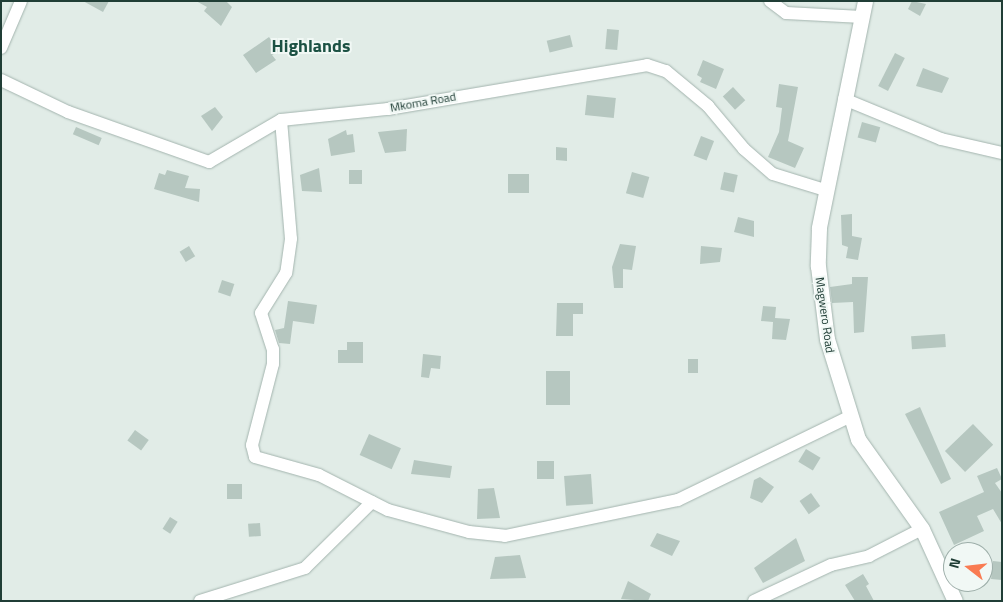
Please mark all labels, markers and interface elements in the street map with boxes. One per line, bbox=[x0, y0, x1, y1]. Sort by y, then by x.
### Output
district label: Highlands bbox=[272, 35, 350, 57]
street label: Mkoma Road bbox=[389, 89, 457, 115]
street label: Magwero Road bbox=[813, 276, 837, 354]
north arrow bbox=[943, 542, 993, 592]
text: N bbox=[943, 555, 965, 571]

